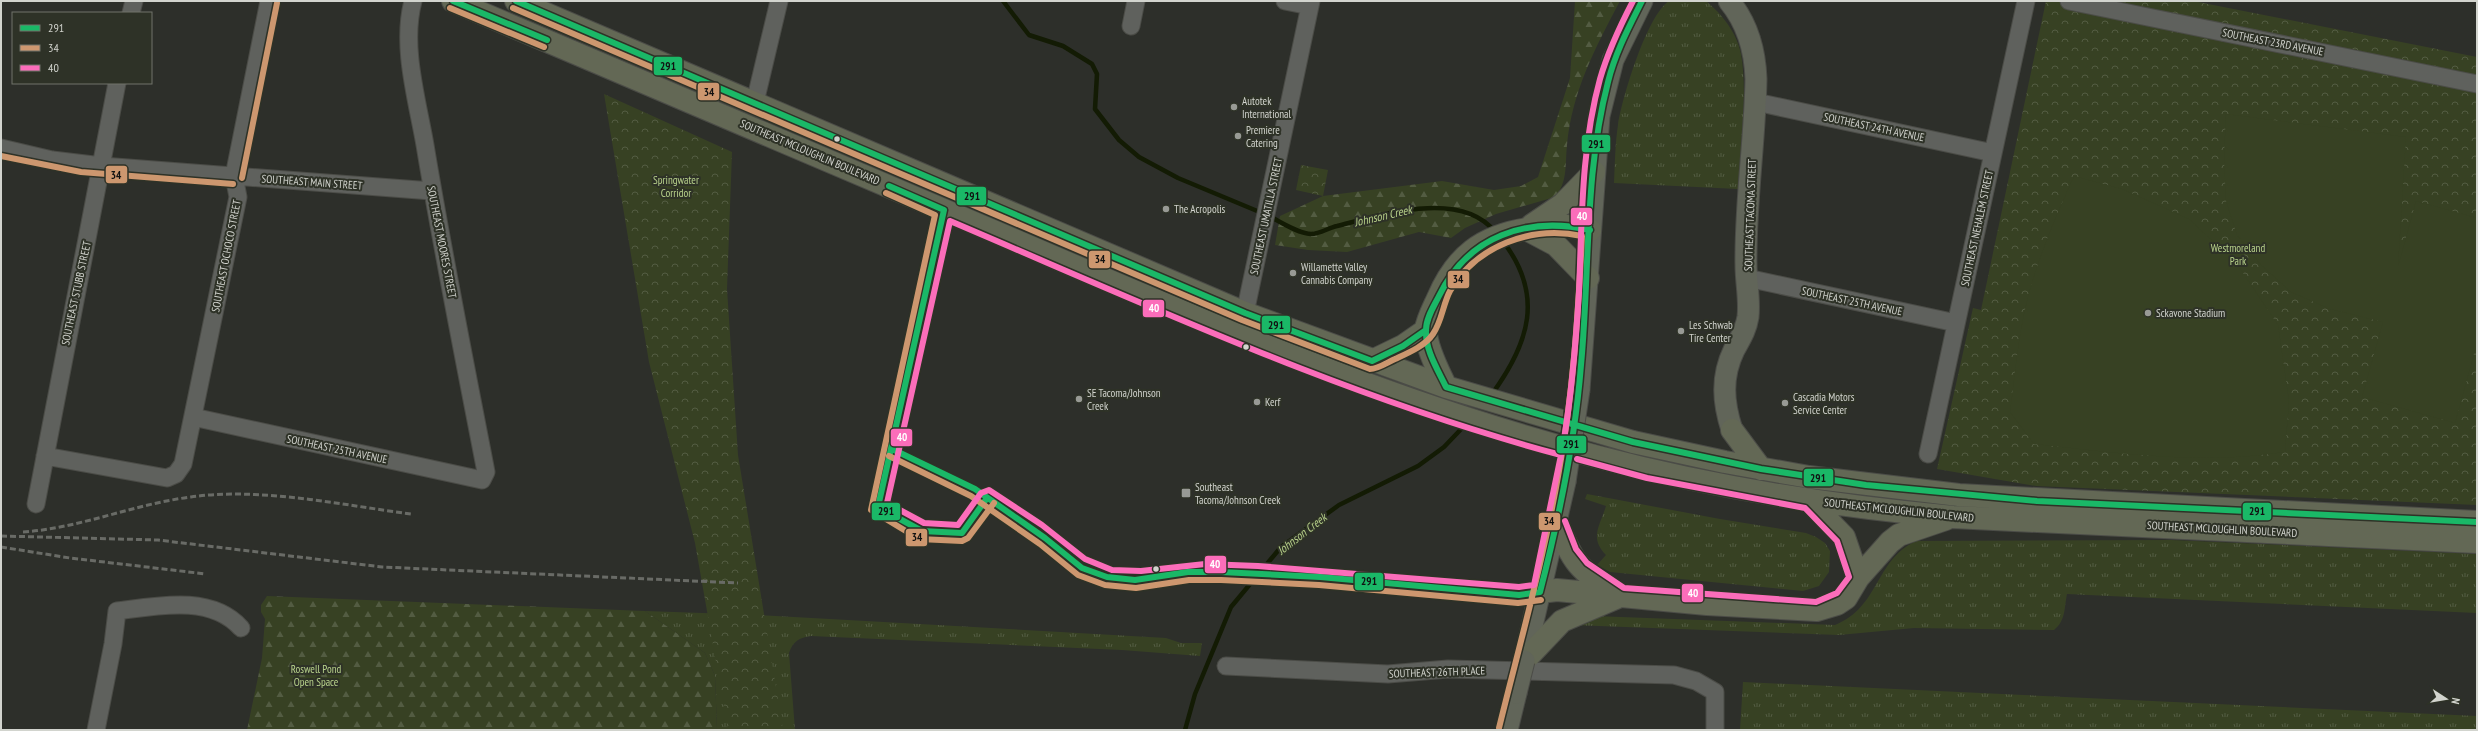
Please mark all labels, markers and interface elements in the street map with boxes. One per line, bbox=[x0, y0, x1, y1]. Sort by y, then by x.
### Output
legend bbox=[12, 12, 152, 84]
text: 291 bbox=[48, 20, 64, 35]
street label: SOUTHEAST 23RD AVENUE bbox=[2221, 25, 2325, 59]
text: 34 bbox=[48, 40, 59, 55]
line badge: 291 bbox=[653, 56, 683, 76]
text: 291 bbox=[660, 59, 676, 73]
text: 40 bbox=[48, 60, 59, 75]
line badge: 34 bbox=[697, 82, 720, 101]
text: 34 bbox=[704, 85, 715, 99]
place label: Autotek International bbox=[1242, 94, 1292, 121]
marker: Autotek International bbox=[1229, 102, 1239, 112]
street label: SOUTHEAST 24TH AVENUE bbox=[1822, 109, 1926, 145]
street label: SOUTHEAST MCLOUGHLIN BOULEVARD bbox=[738, 116, 882, 188]
place label: Premiere Catering bbox=[1246, 123, 1280, 150]
marker: Premiere Catering bbox=[1233, 131, 1243, 141]
unlabelled marker bbox=[832, 134, 842, 144]
line badge: 291 bbox=[1581, 134, 1611, 153]
text: 291 bbox=[1588, 137, 1604, 151]
street label: SOUTHEAST UMATILLA STREET bbox=[1247, 156, 1285, 276]
street label: SOUTHEAST TACOMA STREET bbox=[1741, 159, 1759, 271]
line badge: 34 bbox=[105, 165, 128, 184]
text: 34 bbox=[111, 168, 122, 182]
street label: SOUTHEAST NEHALEM STREET bbox=[1958, 169, 1996, 287]
street label: SOUTHEAST MAIN STREET bbox=[261, 171, 363, 193]
park label: Springwater Corridor bbox=[653, 173, 699, 200]
street label: SOUTHEAST MOORES STREET bbox=[424, 185, 460, 299]
line badge: 291 bbox=[956, 186, 987, 206]
text: 291 bbox=[964, 189, 980, 203]
street label: SOUTHEAST OCHOCO STREET bbox=[208, 199, 244, 313]
water label: Johnson Creek bbox=[1352, 201, 1415, 230]
place label: The Acropolis bbox=[1174, 202, 1226, 216]
marker: The Acropolis bbox=[1161, 204, 1171, 214]
line badge: 40 bbox=[1570, 207, 1593, 226]
text: 40 bbox=[1577, 209, 1587, 223]
street label: SOUTHEAST STUBB STREET bbox=[58, 240, 94, 346]
park label: Westmoreland Park bbox=[2211, 241, 2265, 268]
line badge: 34 bbox=[1088, 250, 1111, 269]
text: 34 bbox=[1095, 252, 1106, 266]
place label: Willamette Valley Cannabis Company bbox=[1301, 260, 1373, 287]
marker: Willamette Valley Cannabis Company bbox=[1288, 268, 1298, 278]
line badge: 34 bbox=[1447, 270, 1470, 289]
text: 34 bbox=[1453, 272, 1464, 286]
street label: SOUTHEAST 25TH AVENUE bbox=[1800, 283, 1904, 319]
line badge: 40 bbox=[1142, 299, 1165, 318]
text: 40 bbox=[1149, 301, 1159, 315]
place label: Sckavone Stadium bbox=[2156, 306, 2225, 320]
marker: Sckavone Stadium bbox=[2143, 308, 2153, 318]
line badge: 291 bbox=[1261, 315, 1291, 334]
text: 291 bbox=[1268, 318, 1284, 332]
place label: Les Schwab Tire Center bbox=[1689, 318, 1733, 345]
marker: Les Schwab Tire Center bbox=[1676, 326, 1686, 336]
unlabelled marker bbox=[1241, 342, 1251, 352]
place label: SE Tacoma/Johnson Creek bbox=[1087, 386, 1161, 413]
place label: Cascadia Motors Service Center bbox=[1793, 390, 1855, 417]
marker: SE Tacoma/Johnson Creek bbox=[1074, 394, 1084, 404]
place label: Kerf bbox=[1265, 395, 1282, 409]
marker: Kerf bbox=[1252, 397, 1262, 407]
marker: Cascadia Motors Service Center bbox=[1780, 398, 1790, 408]
line badge: 40 bbox=[890, 428, 913, 447]
text: 40 bbox=[897, 430, 907, 444]
street label: SOUTHEAST 25TH AVENUE bbox=[285, 431, 389, 467]
line badge: 291 bbox=[1556, 435, 1587, 454]
text: 291 bbox=[1563, 437, 1579, 451]
line badge: 291 bbox=[1803, 468, 1834, 487]
text: 291 bbox=[1810, 471, 1826, 485]
place label: Southeast Tacoma/Johnson Creek bbox=[1195, 480, 1281, 507]
marker: Southeast Tacoma/Johnson Creek bbox=[1180, 487, 1192, 499]
street label: SOUTHEAST MCLOUGHLIN BOULEVARD bbox=[1823, 495, 1975, 525]
line badge: 291 bbox=[871, 502, 901, 521]
line badge: 291 bbox=[2242, 502, 2272, 521]
text: 291 bbox=[878, 504, 894, 518]
text: 291 bbox=[2249, 504, 2265, 518]
water label: Johnson Creek bbox=[1273, 509, 1331, 558]
line badge: 34 bbox=[1538, 512, 1561, 531]
text: 34 bbox=[1544, 514, 1555, 528]
street label: SOUTHEAST MCLOUGHLIN BOULEVARD bbox=[2147, 518, 2298, 540]
line badge: 34 bbox=[905, 528, 928, 547]
text: 34 bbox=[912, 530, 923, 544]
line badge: 40 bbox=[1204, 555, 1227, 574]
text: 40 bbox=[1210, 557, 1220, 571]
unlabelled marker bbox=[1151, 564, 1161, 574]
line badge: 291 bbox=[1354, 572, 1384, 591]
text: 291 bbox=[1361, 574, 1377, 588]
line badge: 40 bbox=[1681, 583, 1704, 603]
text: 40 bbox=[1688, 586, 1698, 600]
park label: Roswell Pond Open Space bbox=[291, 662, 342, 689]
street label: SOUTHEAST 26TH PLACE bbox=[1389, 663, 1486, 681]
north arrow bbox=[2426, 679, 2466, 719]
text: N bbox=[2448, 697, 2463, 705]

